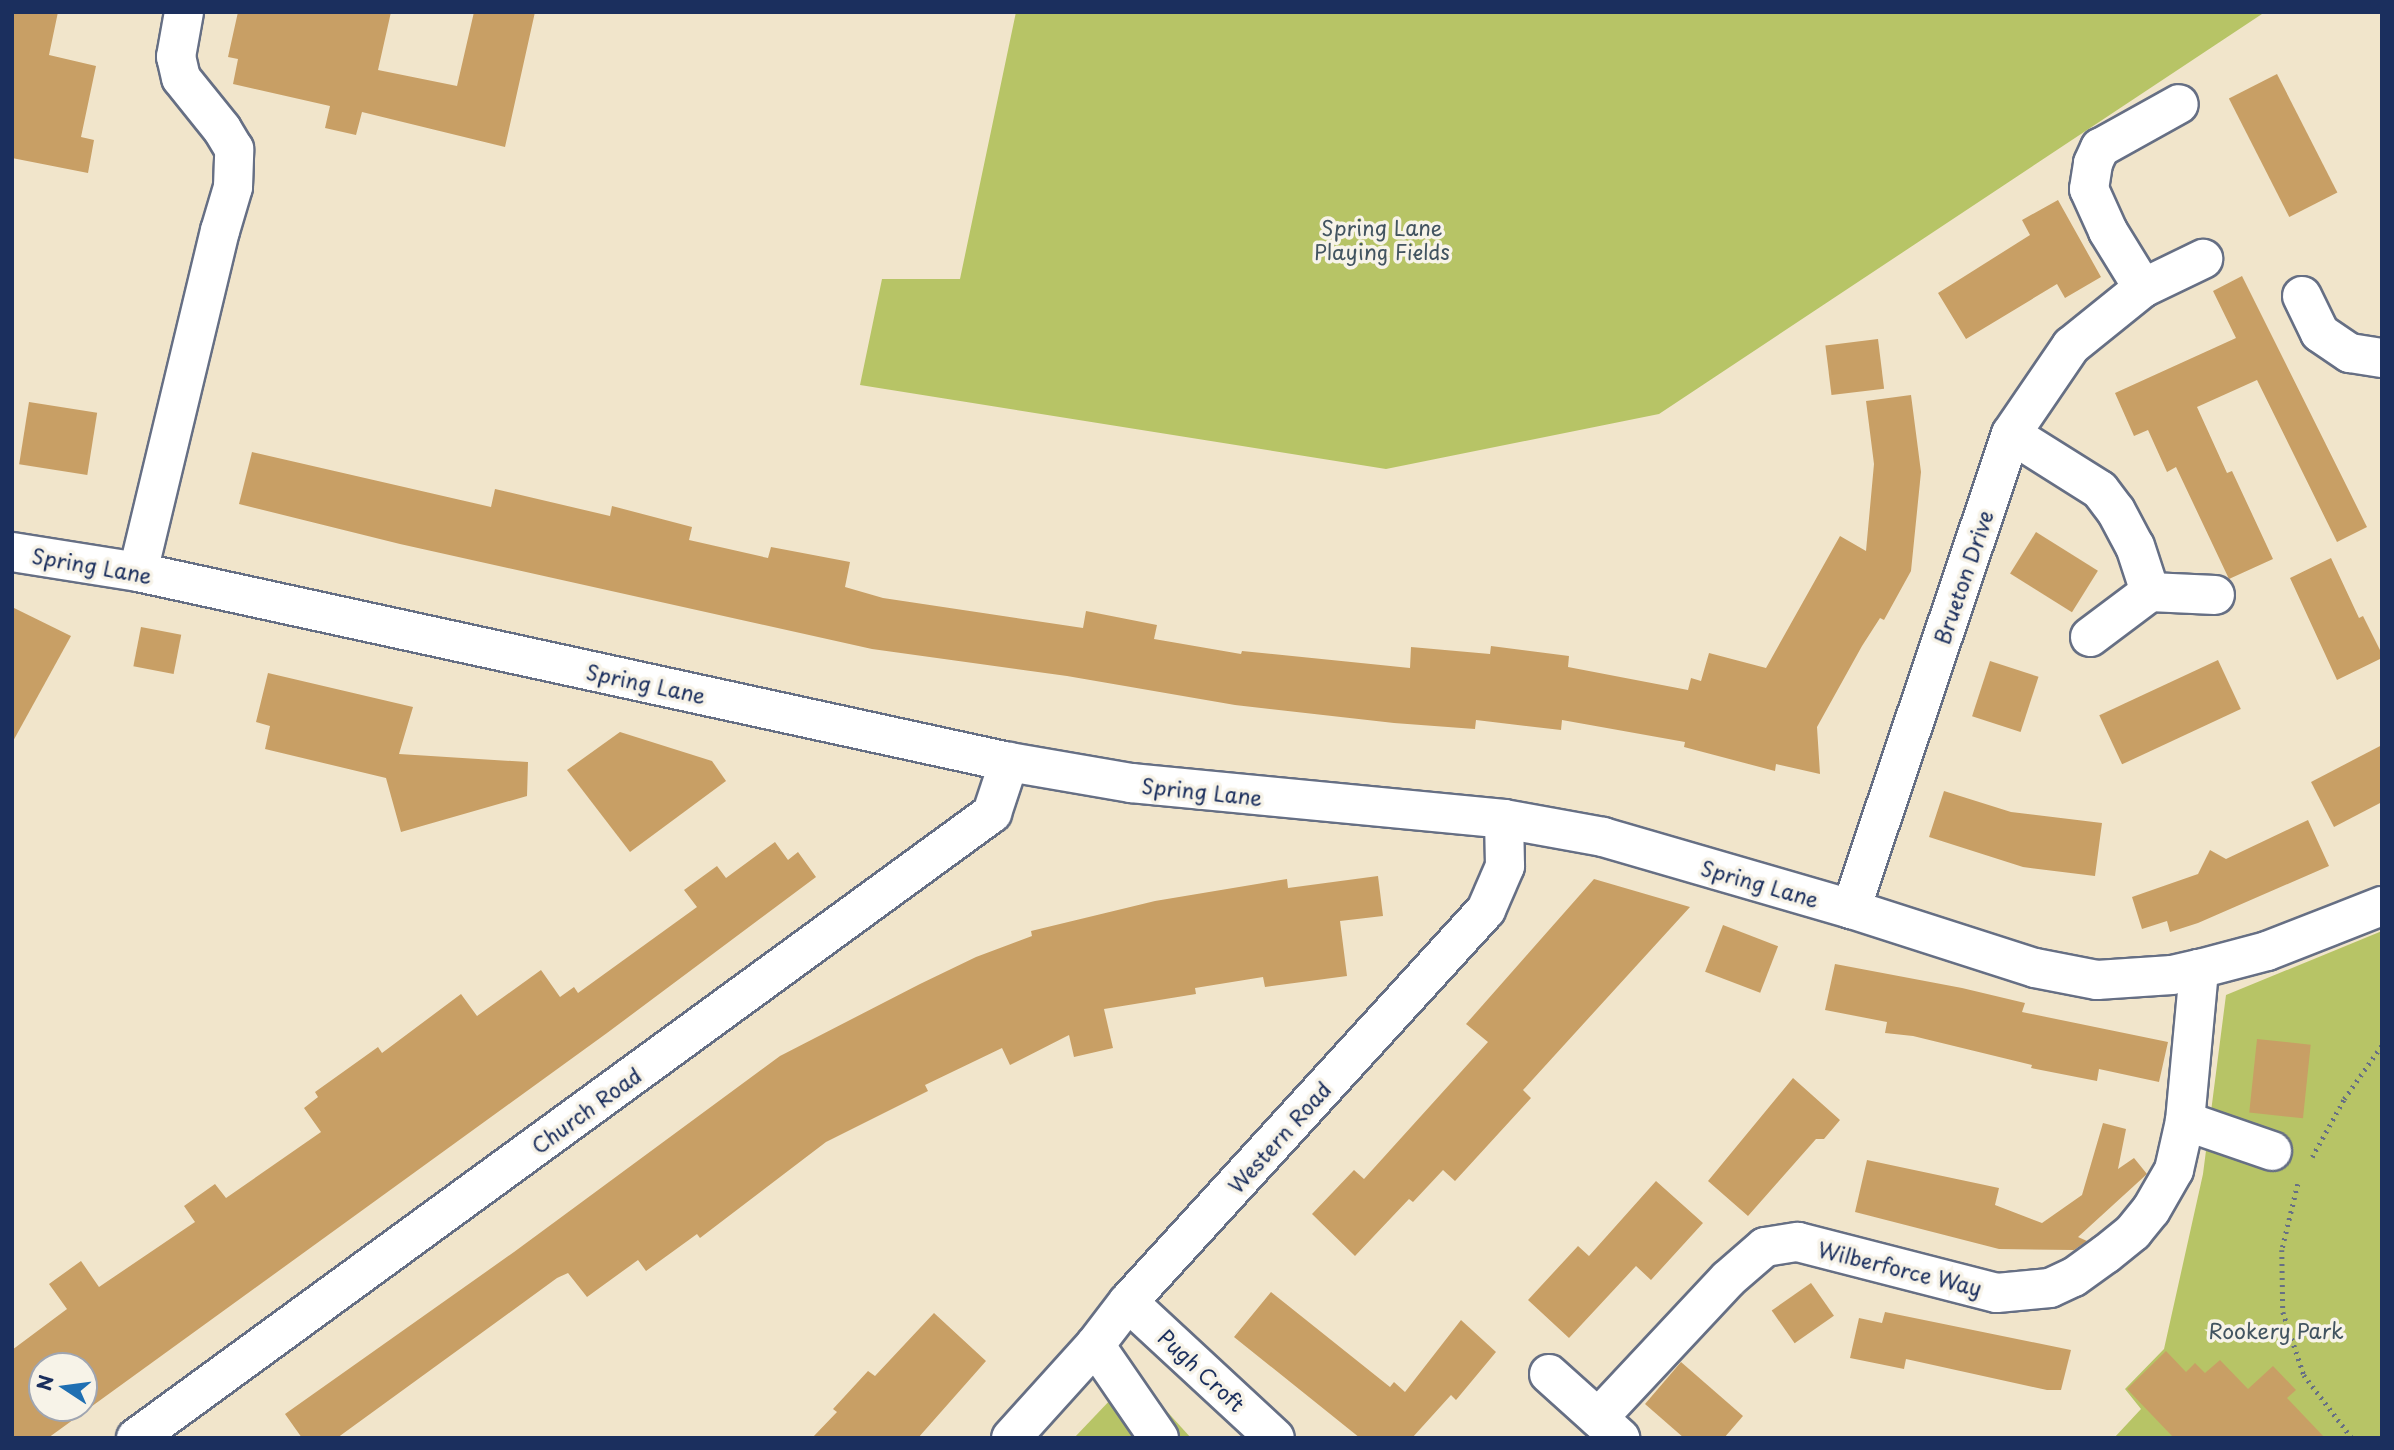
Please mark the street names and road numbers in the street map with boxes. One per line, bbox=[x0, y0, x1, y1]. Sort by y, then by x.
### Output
street label: Brueton Drive bbox=[1928, 507, 1998, 647]
street label: Spring Lane bbox=[30, 542, 154, 588]
street label: Spring Lane bbox=[584, 658, 708, 708]
street label: Spring Lane bbox=[1141, 772, 1263, 810]
street label: Spring Lane bbox=[1699, 854, 1821, 912]
street label: Church Road bbox=[526, 1062, 646, 1158]
street label: Western Road bbox=[1222, 1076, 1336, 1198]
street label: Wilberforce Way bbox=[1815, 1235, 1985, 1301]
street label: Pugh Croft bbox=[1153, 1323, 1251, 1417]

